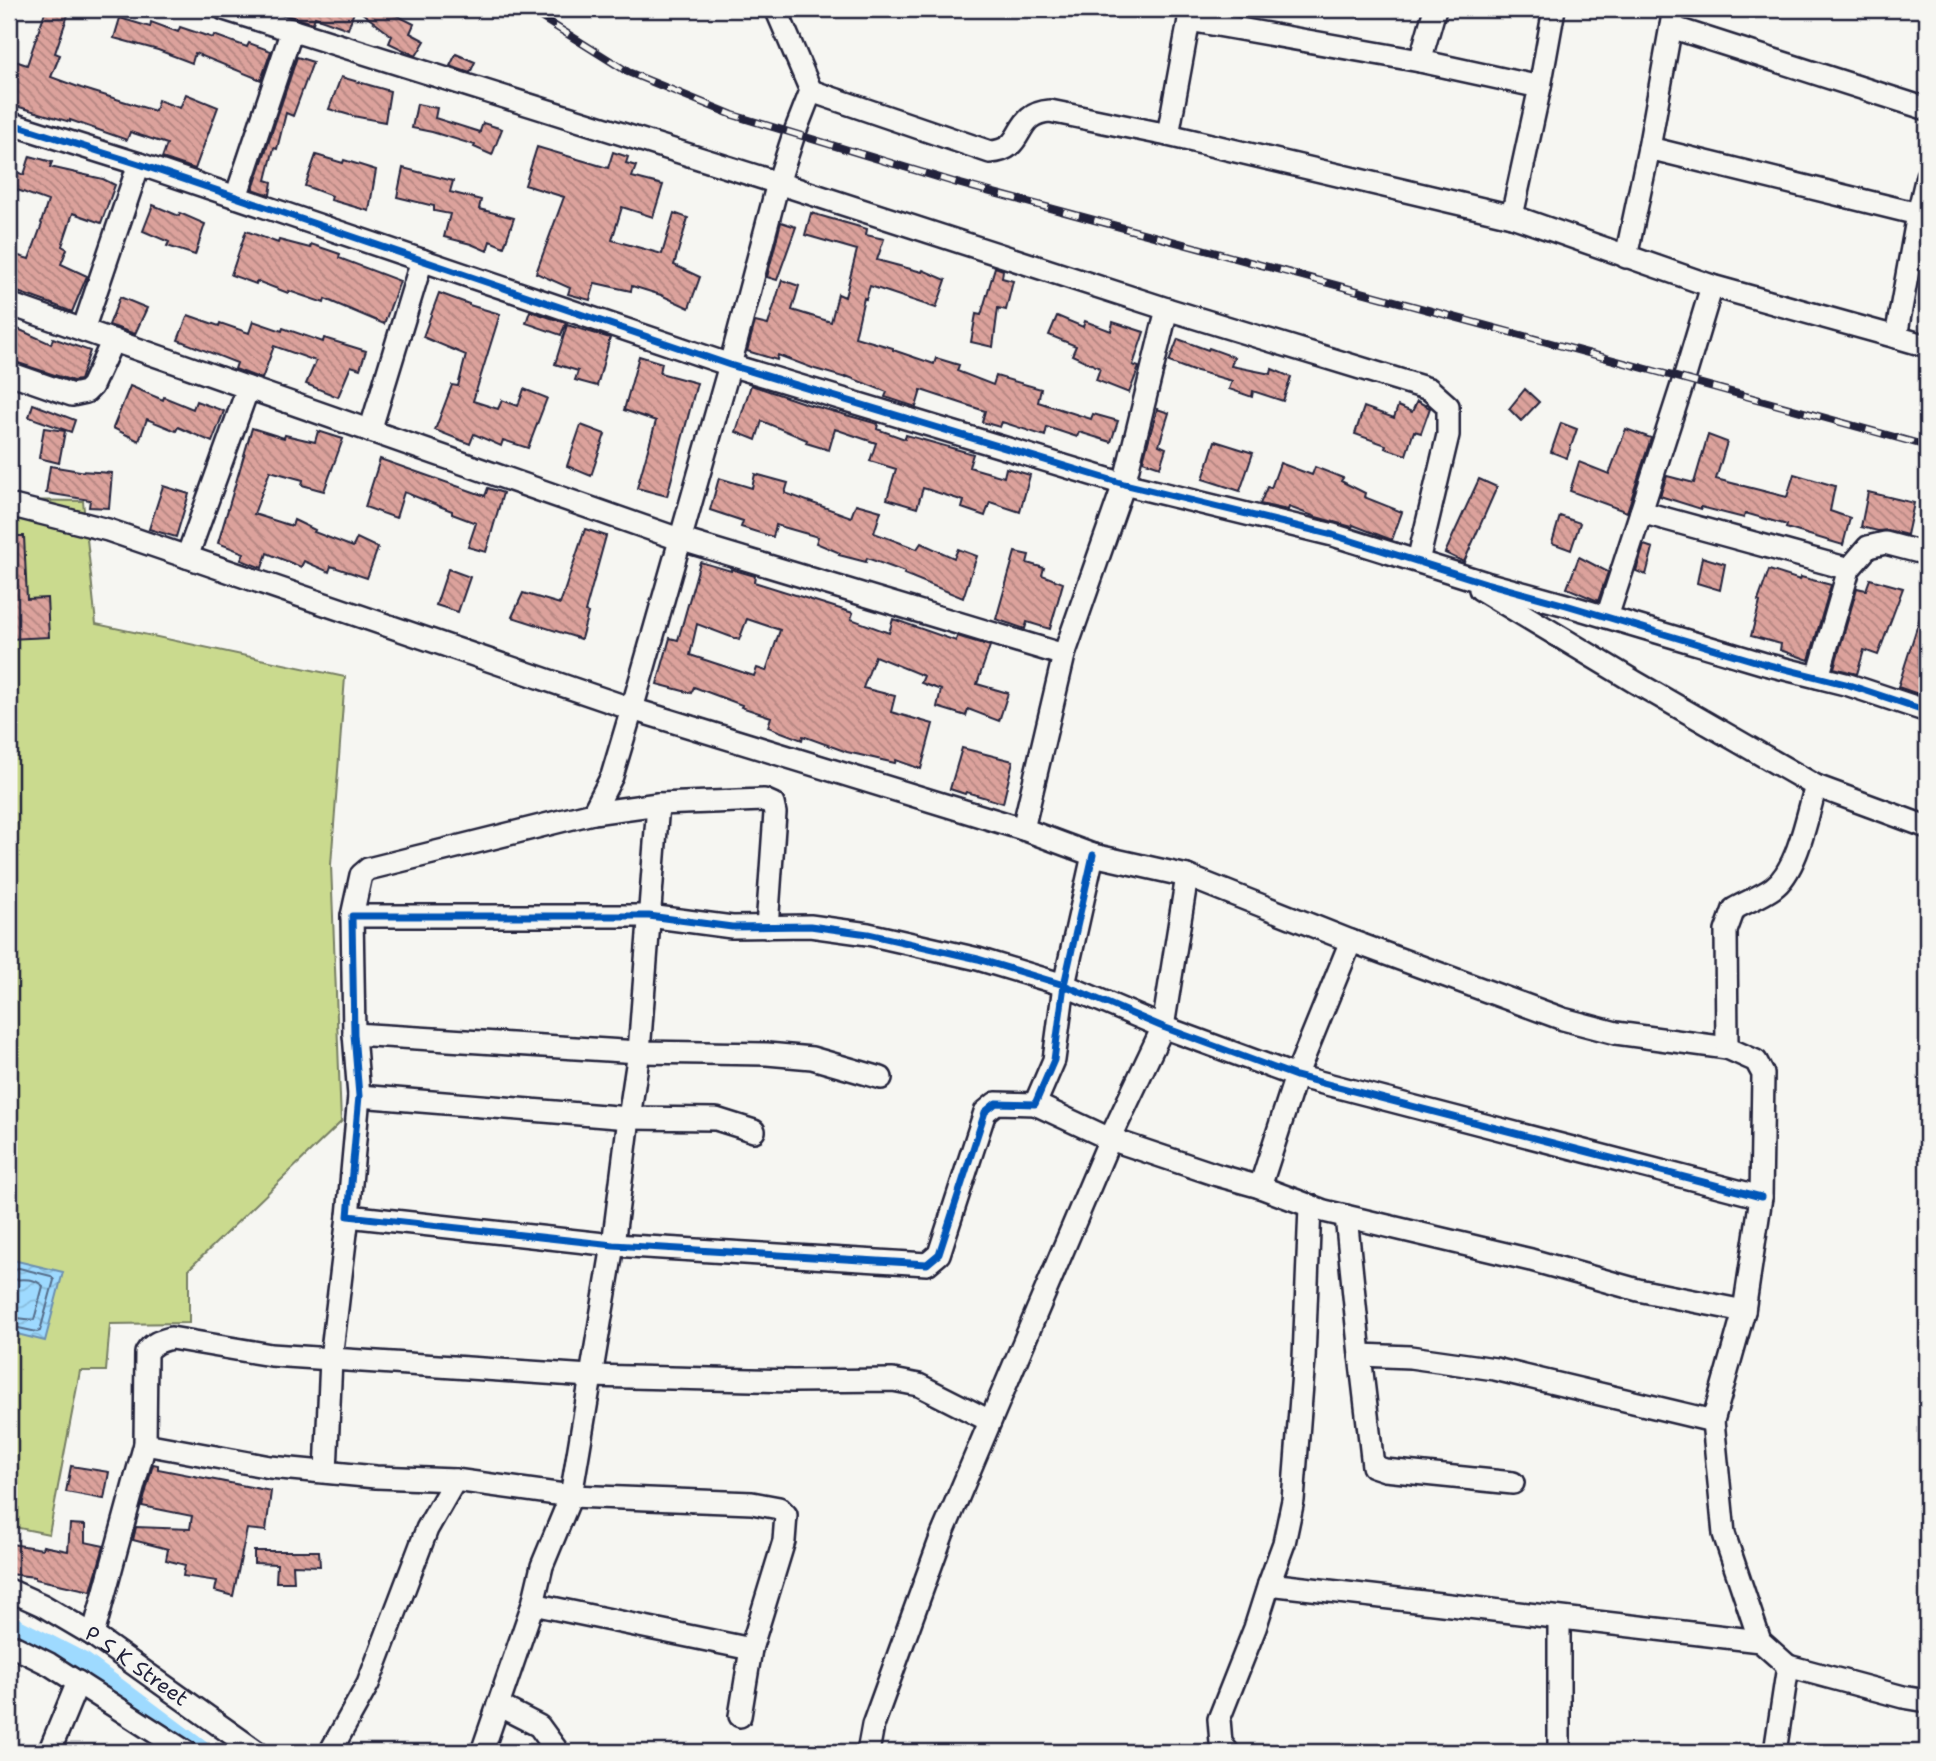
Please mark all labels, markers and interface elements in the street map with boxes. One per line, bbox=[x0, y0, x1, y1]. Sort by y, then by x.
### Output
street label: P S K Street bbox=[80, 1619, 194, 1713]

